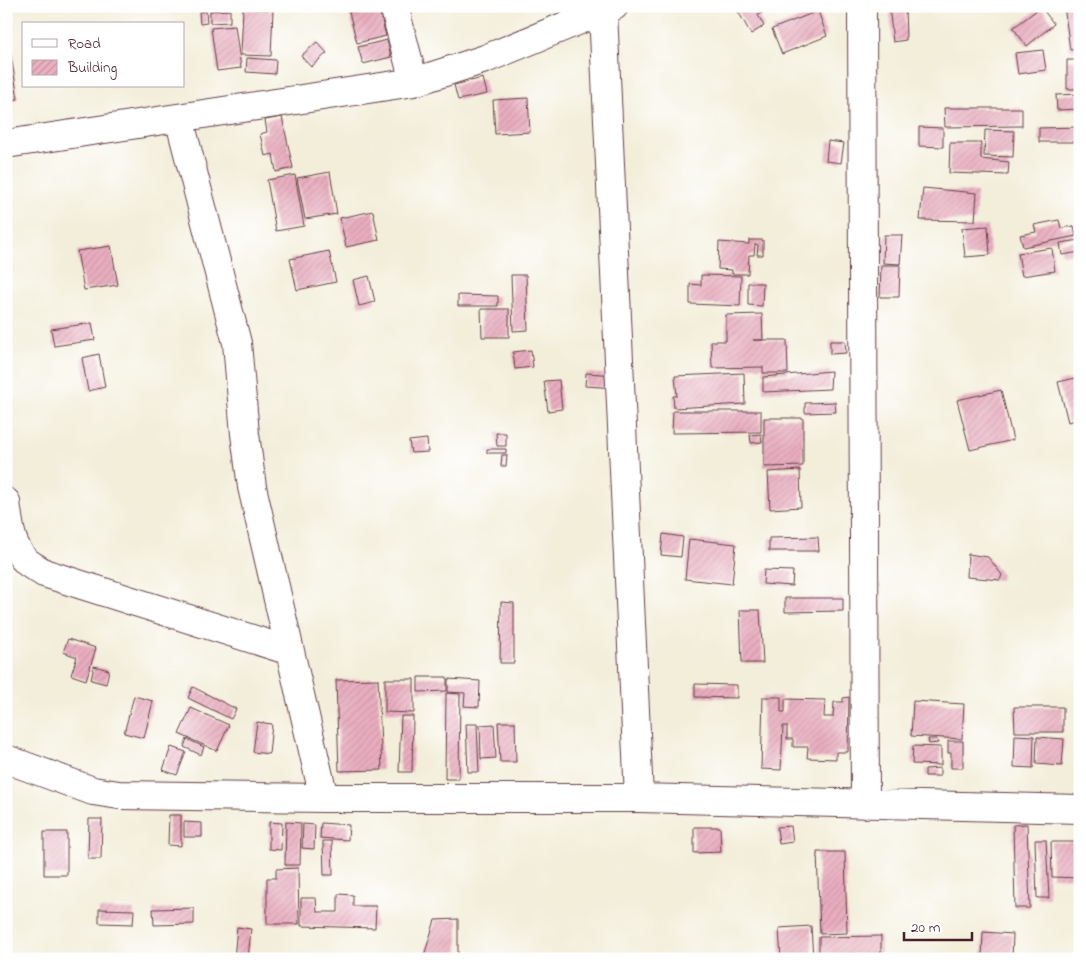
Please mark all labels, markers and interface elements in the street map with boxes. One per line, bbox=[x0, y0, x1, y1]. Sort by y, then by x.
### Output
legend bbox=[22, 22, 185, 88]
text: Road bbox=[68, 33, 101, 55]
text: Building bbox=[67, 57, 117, 80]
scale bar bbox=[904, 910, 971, 942]
text: 20 m bbox=[911, 917, 941, 939]

